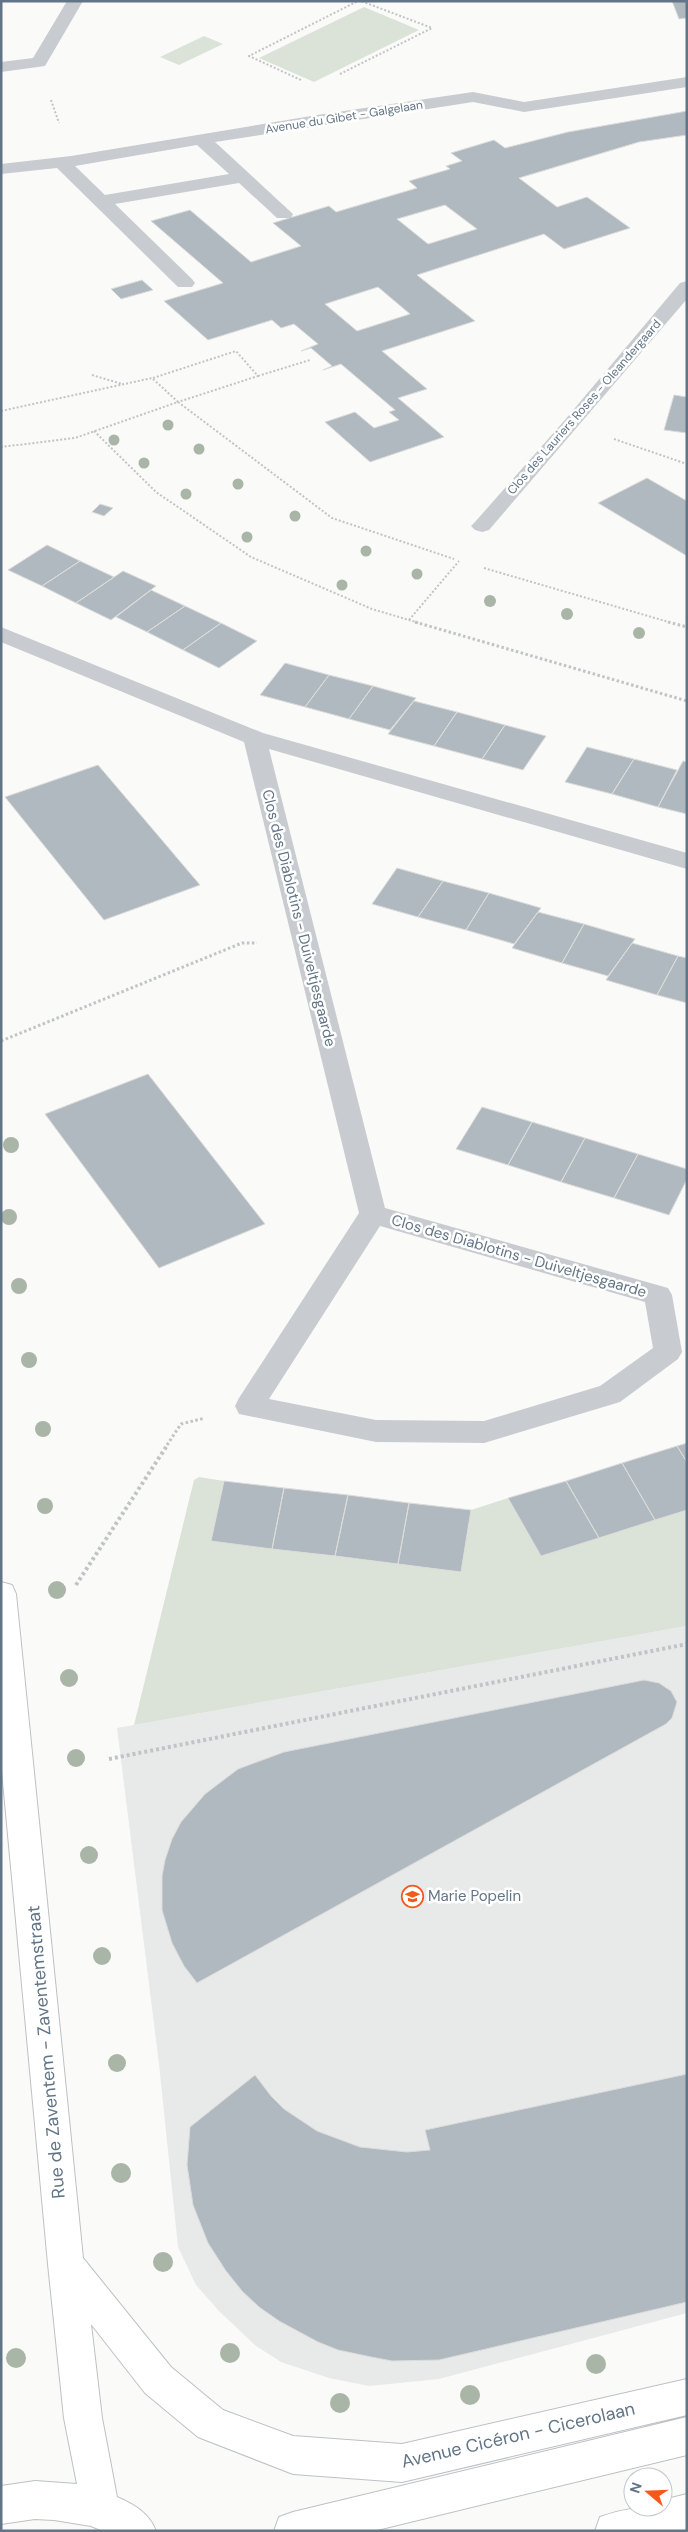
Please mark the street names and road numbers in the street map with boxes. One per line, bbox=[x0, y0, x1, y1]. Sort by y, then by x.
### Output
street label: Avenue du Gibet - Galgelaan bbox=[264, 97, 424, 137]
street label: Clos des Lauriers Roses - Oleandergaard bbox=[504, 316, 664, 498]
street label: Clos des Diablotins - Duiveltjesgaarde bbox=[257, 787, 341, 1049]
street label: Clos des Diablotins - Duiveltjesgaarde bbox=[389, 1210, 649, 1302]
street label: Rue de Zaventem - Zaventemstraat bbox=[21, 1904, 71, 2200]
street label: Avenue Cicéron - Cicerolaan bbox=[399, 2396, 637, 2474]

